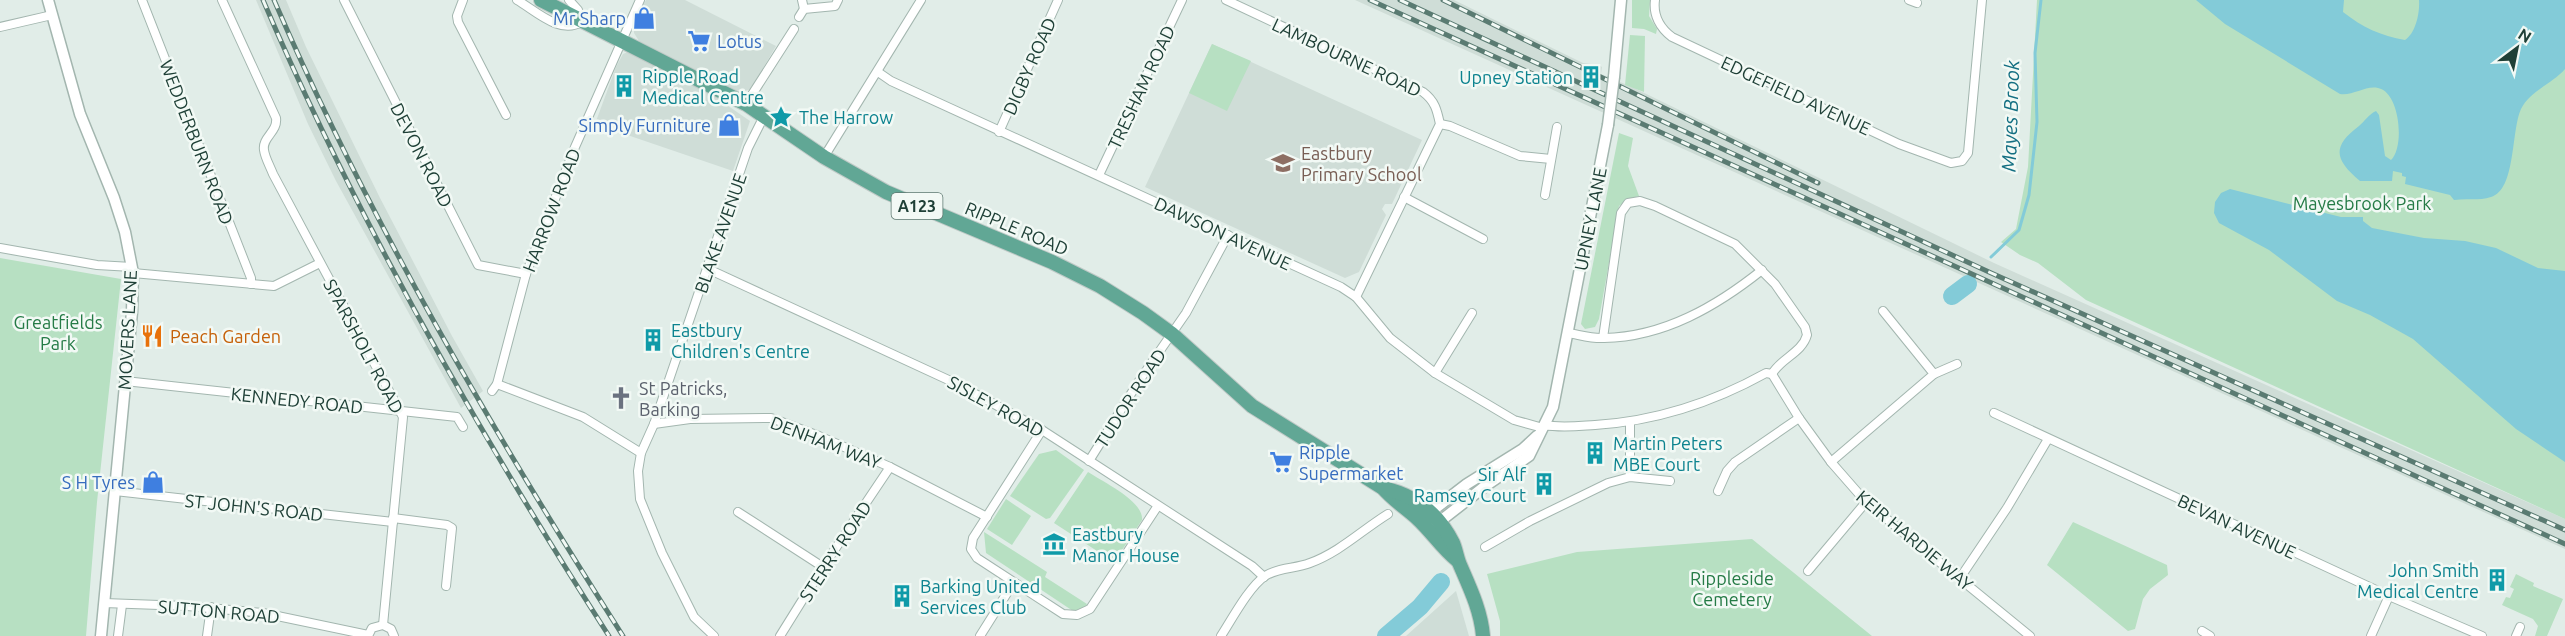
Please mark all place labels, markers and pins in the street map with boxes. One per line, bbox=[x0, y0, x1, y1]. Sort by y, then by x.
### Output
shop icon: Mr Sharp bbox=[631, 5, 657, 31]
place label: Mr Sharp bbox=[553, 8, 626, 28]
supermarket icon: Lotus bbox=[686, 28, 712, 54]
place label: Lotus bbox=[717, 31, 762, 51]
building icon: Upney Station bbox=[1578, 64, 1604, 90]
place label: Ripple Road Medical Centre bbox=[642, 66, 764, 107]
place label: Upney Station bbox=[1459, 67, 1573, 87]
building icon: Ripple Road Medical Centre bbox=[611, 73, 637, 99]
place icon: The Harrow bbox=[768, 104, 794, 130]
place label: The Harrow bbox=[799, 107, 893, 127]
shop icon: Simply Furniture bbox=[716, 112, 742, 138]
place label: Simply Furniture bbox=[579, 115, 711, 135]
place label: Eastbury Primary School bbox=[1301, 143, 1422, 184]
school or university icon: Eastbury Primary School bbox=[1270, 150, 1296, 176]
place label: Eastbury Children's Centre bbox=[671, 320, 810, 361]
restaurant icon: Peach Garden bbox=[139, 323, 165, 349]
place label: Peach Garden bbox=[170, 326, 281, 346]
building icon: Eastbury Children's Centre bbox=[640, 327, 666, 353]
place label: St Patricks, Barking bbox=[639, 378, 727, 419]
church icon: St Patricks, Barking bbox=[608, 385, 634, 411]
place label: Martin Peters MBE Court bbox=[1613, 433, 1723, 474]
building icon: Martin Peters MBE Court bbox=[1582, 440, 1608, 466]
place label: Ripple Supermarket bbox=[1299, 442, 1403, 483]
supermarket icon: Ripple Supermarket bbox=[1268, 449, 1294, 475]
place label: Sir Alf Ramsey Court bbox=[1414, 464, 1526, 505]
shop icon: S H Tyres bbox=[140, 469, 166, 495]
building icon: Sir Alf Ramsey Court bbox=[1531, 471, 1557, 497]
place label: S H Tyres bbox=[62, 472, 135, 492]
place label: Eastbury Manor House bbox=[1072, 524, 1180, 565]
museum icon: Eastbury Manor House bbox=[1041, 531, 1067, 557]
place label: John Smith Medical Centre bbox=[2357, 560, 2479, 601]
building icon: John Smith Medical Centre bbox=[2484, 567, 2510, 593]
place label: Barking United Services Club bbox=[920, 576, 1040, 617]
building icon: Barking United Services Club bbox=[889, 583, 915, 609]

